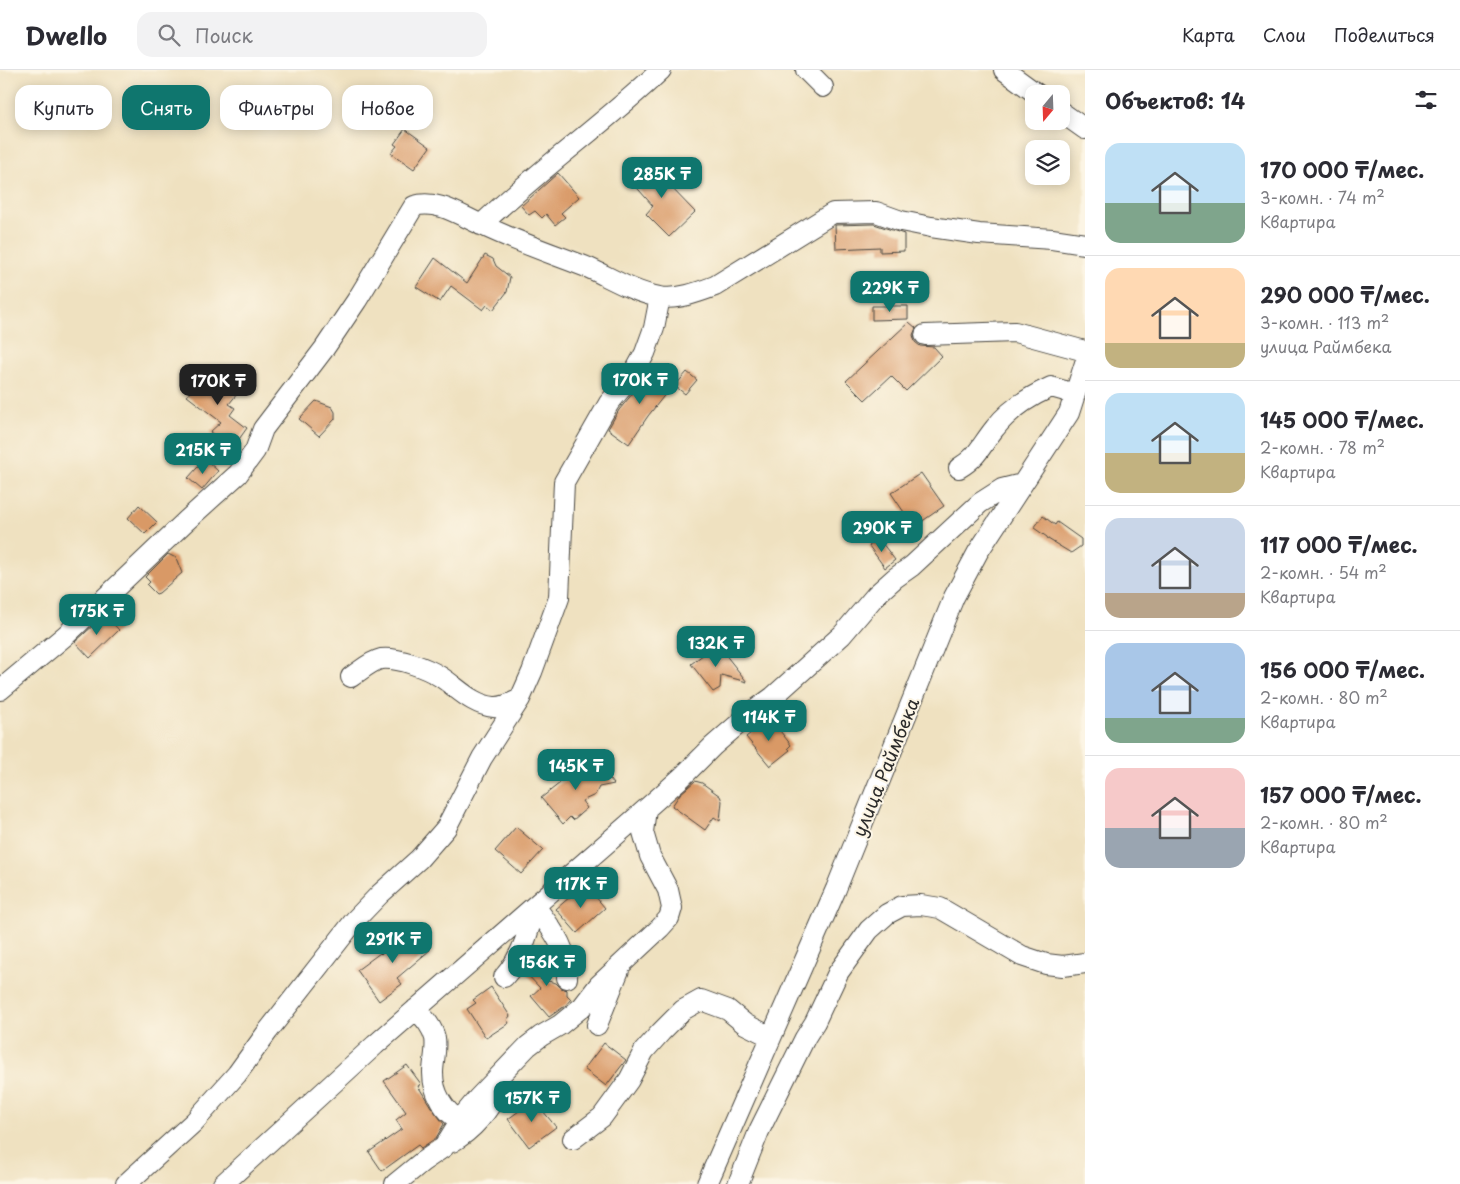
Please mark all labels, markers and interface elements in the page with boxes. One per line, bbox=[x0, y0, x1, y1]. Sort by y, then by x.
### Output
search box bbox=[137, 12, 487, 57]
text: Dwello bbox=[25, 17, 107, 53]
icon: search bbox=[155, 21, 183, 49]
text: Поиск bbox=[195, 21, 253, 49]
text: Карта bbox=[1182, 21, 1235, 48]
text: Слои bbox=[1263, 21, 1306, 48]
text: Поделиться bbox=[1334, 21, 1435, 48]
text: Объектов: 14 bbox=[1105, 84, 1245, 116]
chip: Купить bbox=[15, 85, 112, 130]
chip: Снять bbox=[122, 85, 210, 130]
chip: Фильтры bbox=[220, 85, 332, 130]
chip: Новое bbox=[342, 85, 433, 130]
north arrow bbox=[1025, 85, 1070, 130]
map controls bbox=[1025, 85, 1070, 185]
icon: filters bbox=[1412, 86, 1440, 114]
button: layers bbox=[1025, 140, 1070, 185]
text: 170 000 ₸/мес. bbox=[1260, 153, 1424, 185]
pin: 285K ₸ bbox=[621, 156, 703, 199]
text: 285K ₸ bbox=[633, 161, 691, 185]
icon: home bbox=[1145, 163, 1205, 223]
text: 3-комн. · 74 m² bbox=[1260, 185, 1385, 209]
text: Квартира bbox=[1260, 209, 1335, 233]
pin: 229K ₸ bbox=[849, 270, 931, 313]
text: 229K ₸ bbox=[861, 275, 919, 299]
text: 290 000 ₸/мес. bbox=[1260, 278, 1430, 310]
icon: home bbox=[1145, 288, 1205, 348]
text: 3-комн. · 113 m² bbox=[1260, 310, 1389, 334]
text: улица Раймбека bbox=[1260, 334, 1391, 358]
pin: 170K ₸ bbox=[599, 362, 681, 405]
pin: 170K ₸ bbox=[177, 364, 259, 406]
text: 170K ₸ bbox=[612, 367, 668, 391]
text: 170K ₸ bbox=[190, 368, 246, 392]
text: 145 000 ₸/мес. bbox=[1260, 403, 1424, 435]
icon: home bbox=[1145, 413, 1205, 473]
pin: 215K ₸ bbox=[162, 432, 244, 475]
text: 2-комн. · 78 m² bbox=[1260, 435, 1385, 459]
text: 215K ₸ bbox=[175, 437, 231, 461]
text: Квартира bbox=[1260, 459, 1335, 483]
pin: 290K ₸ bbox=[841, 510, 923, 553]
text: 290K ₸ bbox=[853, 515, 911, 539]
text: 117 000 ₸/мес. bbox=[1260, 528, 1418, 560]
icon: home bbox=[1145, 538, 1205, 598]
text: 2-комн. · 54 m² bbox=[1260, 560, 1387, 584]
text: Квартира bbox=[1260, 584, 1335, 608]
pin: 175K ₸ bbox=[56, 594, 138, 636]
text: 175K ₸ bbox=[70, 598, 124, 622]
pin: 132K ₸ bbox=[675, 626, 757, 668]
text: 132K ₸ bbox=[688, 630, 744, 654]
text: 156 000 ₸/мес. bbox=[1260, 653, 1425, 685]
icon: home bbox=[1145, 663, 1205, 723]
text: 2-комн. · 80 m² bbox=[1260, 685, 1388, 709]
street label: улица Раймбека bbox=[845, 693, 926, 841]
pin: 114K ₸ bbox=[728, 700, 810, 742]
text: 114K ₸ bbox=[742, 704, 796, 728]
text: Квартира bbox=[1260, 709, 1335, 733]
pin: 145K ₸ bbox=[535, 748, 617, 791]
text: 145K ₸ bbox=[549, 753, 603, 777]
text: 157 000 ₸/мес. bbox=[1260, 778, 1421, 810]
icon: home bbox=[1145, 788, 1205, 848]
text: 2-комн. · 80 m² bbox=[1260, 810, 1388, 834]
text: Квартира bbox=[1260, 834, 1335, 858]
pin: 117K ₸ bbox=[540, 866, 622, 909]
text: 117K ₸ bbox=[555, 871, 607, 895]
pin: 291K ₸ bbox=[352, 922, 434, 964]
text: 291K ₸ bbox=[365, 926, 421, 950]
pin: 156K ₸ bbox=[506, 944, 588, 987]
text: 156K ₸ bbox=[519, 949, 575, 973]
pin: 157K ₸ bbox=[491, 1080, 573, 1123]
text: 157K ₸ bbox=[505, 1085, 559, 1109]

